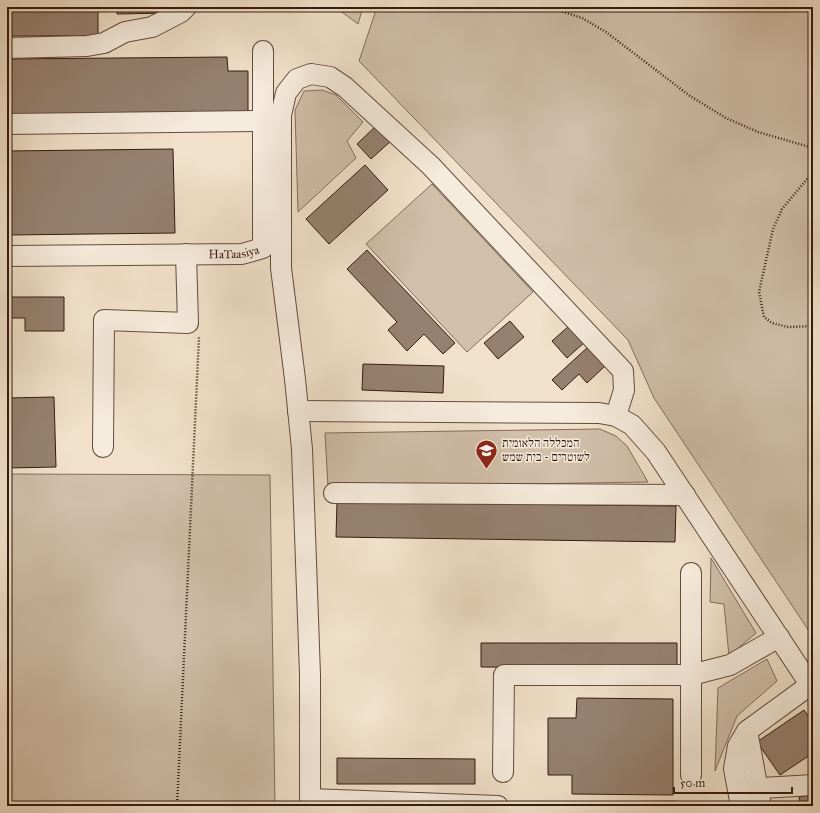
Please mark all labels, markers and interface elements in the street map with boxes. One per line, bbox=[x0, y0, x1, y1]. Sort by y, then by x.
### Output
street label: HaTaasiya bbox=[208, 242, 262, 261]
place label: המכללה הלאומית לשוטרים - בית שמש bbox=[502, 436, 590, 464]
school or university icon: המכללה הלאומית לשוטרים - בית שמש bbox=[474, 437, 500, 470]
scale bar bbox=[674, 769, 792, 795]
text: 50 m bbox=[680, 776, 705, 790]

